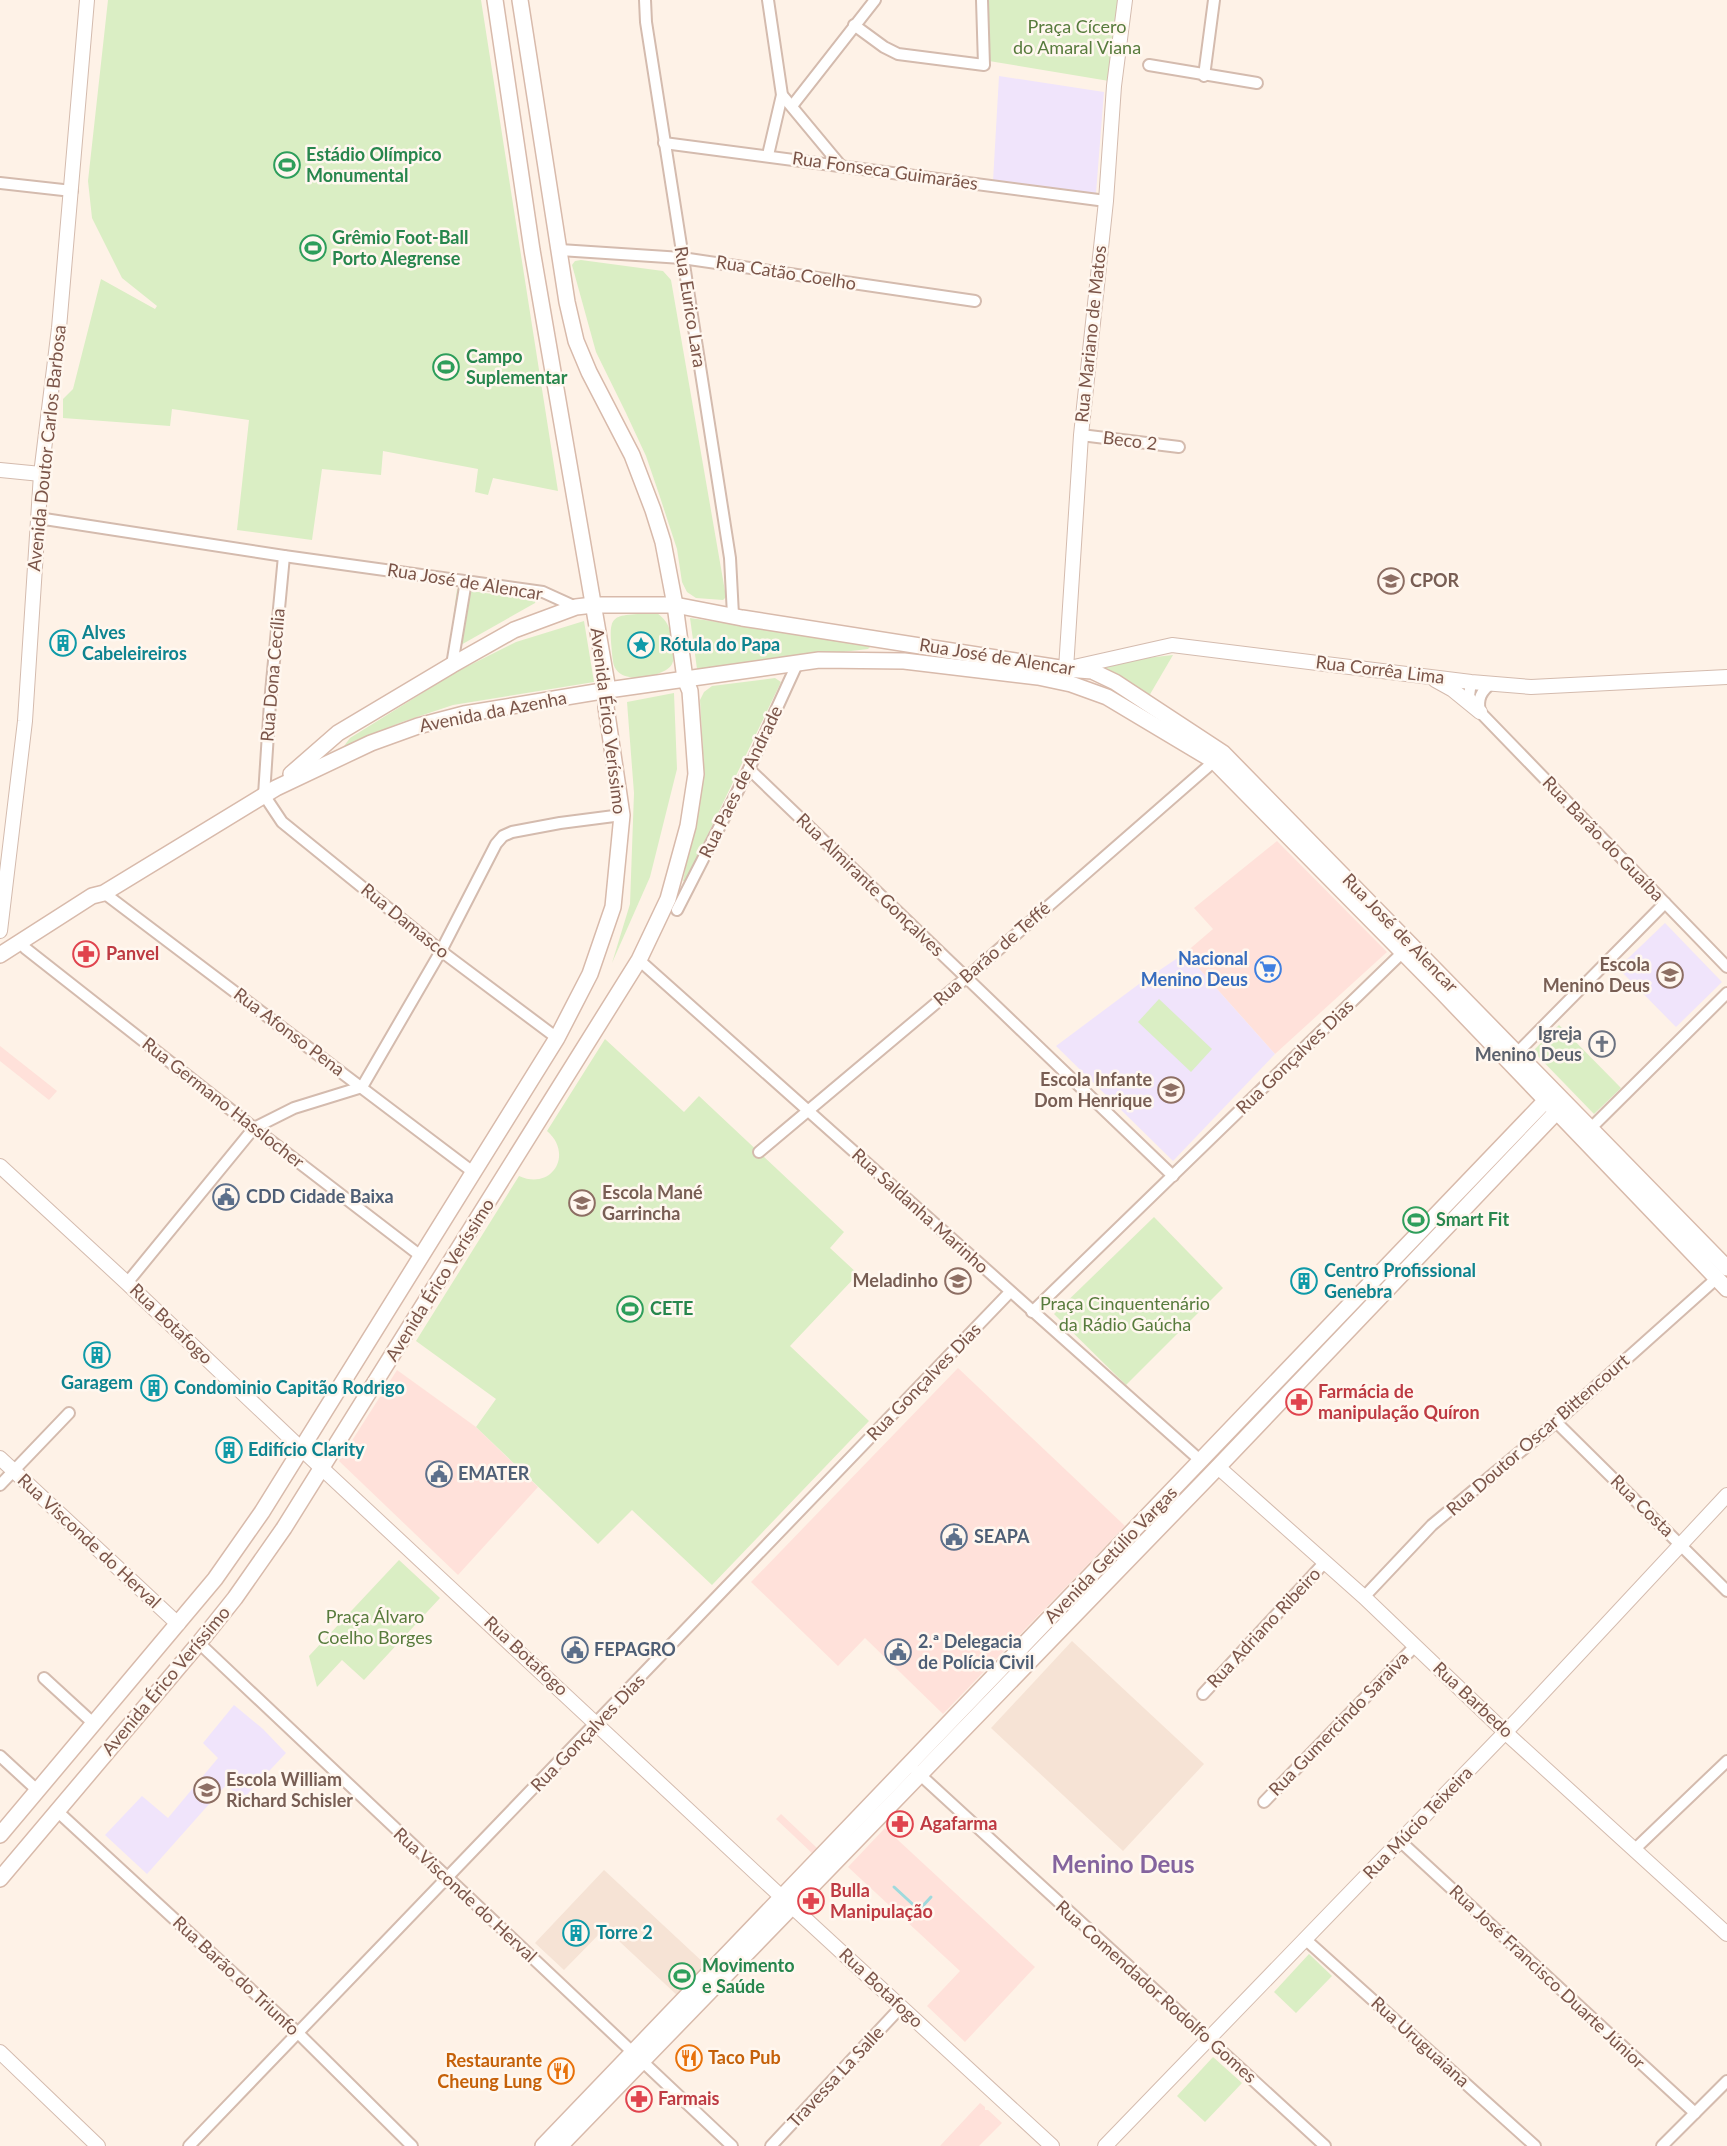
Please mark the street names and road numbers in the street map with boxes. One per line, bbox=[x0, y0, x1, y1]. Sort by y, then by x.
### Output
street label: Rua Fonseca Guimarães bbox=[791, 146, 980, 194]
street label: Rua Mariano de Matos bbox=[1070, 244, 1110, 424]
street label: Rua Eurico Lara bbox=[671, 245, 711, 369]
street label: Rua Catão Coelho bbox=[714, 250, 858, 294]
street label: Avenida Doutor Carlos Barbosa bbox=[22, 324, 70, 572]
street label: Beco 2 bbox=[1102, 426, 1159, 454]
street label: Rua José de Alencar bbox=[386, 558, 545, 604]
street label: Rua Dona Cecília bbox=[255, 607, 289, 743]
street label: Avenida Érico Veríssimo bbox=[587, 626, 631, 815]
street label: Rua José de Alencar bbox=[918, 633, 1077, 679]
street label: Rua Corrêa Lima bbox=[1314, 650, 1446, 688]
street label: Avenida da Azenha bbox=[417, 686, 568, 736]
street label: Rua Paes de Andrade bbox=[694, 702, 787, 861]
street label: Rua Barão do Guaíba bbox=[1538, 771, 1669, 906]
street label: Rua Almirante Gonçalves bbox=[792, 808, 949, 961]
street label: Rua José de Alencar bbox=[1338, 868, 1463, 997]
street label: Rua Damasco bbox=[357, 878, 454, 962]
street label: Rua Barão de Teffé bbox=[928, 896, 1054, 1010]
street label: Rua Afonso Pena bbox=[230, 982, 349, 1080]
street label: Rua Gonçalves Dias bbox=[1231, 994, 1358, 1118]
street label: Rua Germano Hasslocher bbox=[138, 1032, 309, 1173]
street label: Rua Saldanha Marinho bbox=[848, 1143, 994, 1278]
street label: Avenida Érico Veríssimo bbox=[380, 1194, 498, 1365]
street label: Rua Botafogo bbox=[126, 1278, 218, 1368]
street label: Rua Gonçalves Dias bbox=[861, 1318, 985, 1445]
street label: Rua Doutor Oscar Bittencourt bbox=[1441, 1348, 1634, 1520]
street label: Rua Visconde do Herval bbox=[14, 1468, 166, 1612]
street label: Rua Costa bbox=[1606, 1470, 1679, 1541]
street label: Avenida Getúlio Vargas bbox=[1039, 1481, 1182, 1627]
street label: Rua Adriano Ribeiro bbox=[1202, 1563, 1325, 1692]
street label: Avenida Érico Veríssimo bbox=[96, 1601, 234, 1759]
street label: Rua Botafogo bbox=[480, 1611, 573, 1700]
street label: Rua Gumercindo Saraiva bbox=[1264, 1647, 1413, 1800]
street label: Rua Barbedo bbox=[1429, 1657, 1518, 1742]
street label: Rua Gonçalves Dias bbox=[525, 1669, 649, 1796]
street label: Rua Múcio Teixeira bbox=[1358, 1761, 1477, 1883]
street label: Rua Visconde do Herval bbox=[390, 1822, 542, 1966]
street label: Rua José Francisco Duarte Júnior bbox=[1445, 1880, 1650, 2073]
street label: Rua Comendador Rodolfo Gomes bbox=[1052, 1895, 1262, 2087]
street label: Rua Barão do Triunfo bbox=[169, 1911, 305, 2040]
street label: Rua Botafogo bbox=[835, 1943, 928, 2032]
street label: Rua Uruguaiana bbox=[1367, 1991, 1474, 2091]
street label: Travessa La Salle bbox=[783, 2021, 888, 2132]

